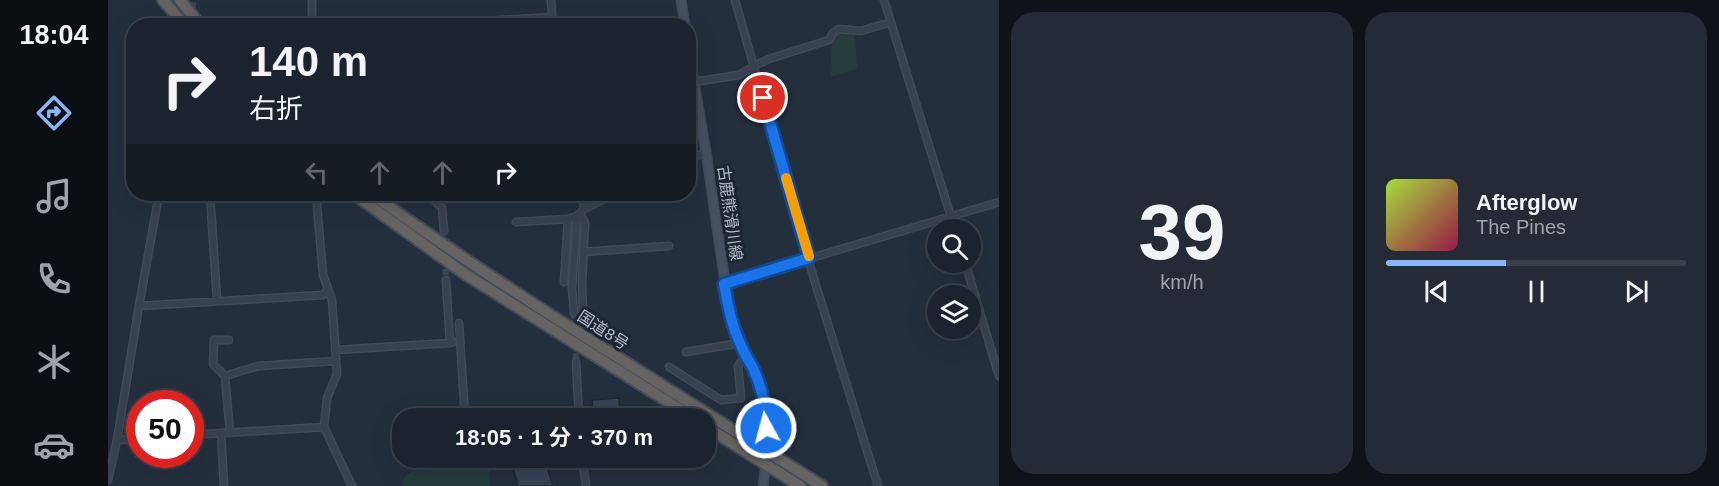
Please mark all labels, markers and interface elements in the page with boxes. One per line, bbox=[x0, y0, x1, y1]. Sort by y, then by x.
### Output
text: 18:04 bbox=[19, 20, 89, 50]
text: 140 m bbox=[249, 38, 368, 85]
icon: right bbox=[150, 42, 228, 120]
pin bbox=[737, 72, 788, 123]
icon: arrive bbox=[746, 81, 779, 114]
icon: directions bbox=[33, 92, 75, 134]
text: 右折 bbox=[249, 94, 303, 124]
icon: left bbox=[300, 156, 333, 189]
icon: ahead bbox=[363, 156, 396, 189]
icon: ahead bbox=[426, 156, 459, 189]
icon: right bbox=[489, 156, 522, 189]
street label: 古鹿熊滑川線 bbox=[715, 164, 745, 262]
icon: music bbox=[33, 175, 75, 217]
text: 39 bbox=[1139, 188, 1225, 276]
text: Afterglow bbox=[1476, 190, 1577, 215]
text: The Pines bbox=[1476, 216, 1566, 238]
map controls bbox=[927, 219, 981, 339]
button: search bbox=[927, 219, 981, 273]
icon: phone bbox=[33, 258, 75, 300]
text: km/h bbox=[1160, 271, 1204, 293]
icon: previous bbox=[1420, 275, 1453, 308]
icon: pause bbox=[1520, 275, 1553, 308]
icon: next bbox=[1620, 275, 1653, 308]
button: layers bbox=[927, 285, 981, 339]
street label: 国道8号 bbox=[575, 307, 631, 353]
icon: climate bbox=[33, 341, 75, 383]
speed limit sign: 50 bbox=[126, 390, 204, 468]
position arrow bbox=[734, 396, 798, 460]
icon: car bbox=[33, 424, 75, 466]
text: 18:05 · 1 分 · 370 m bbox=[455, 425, 653, 450]

